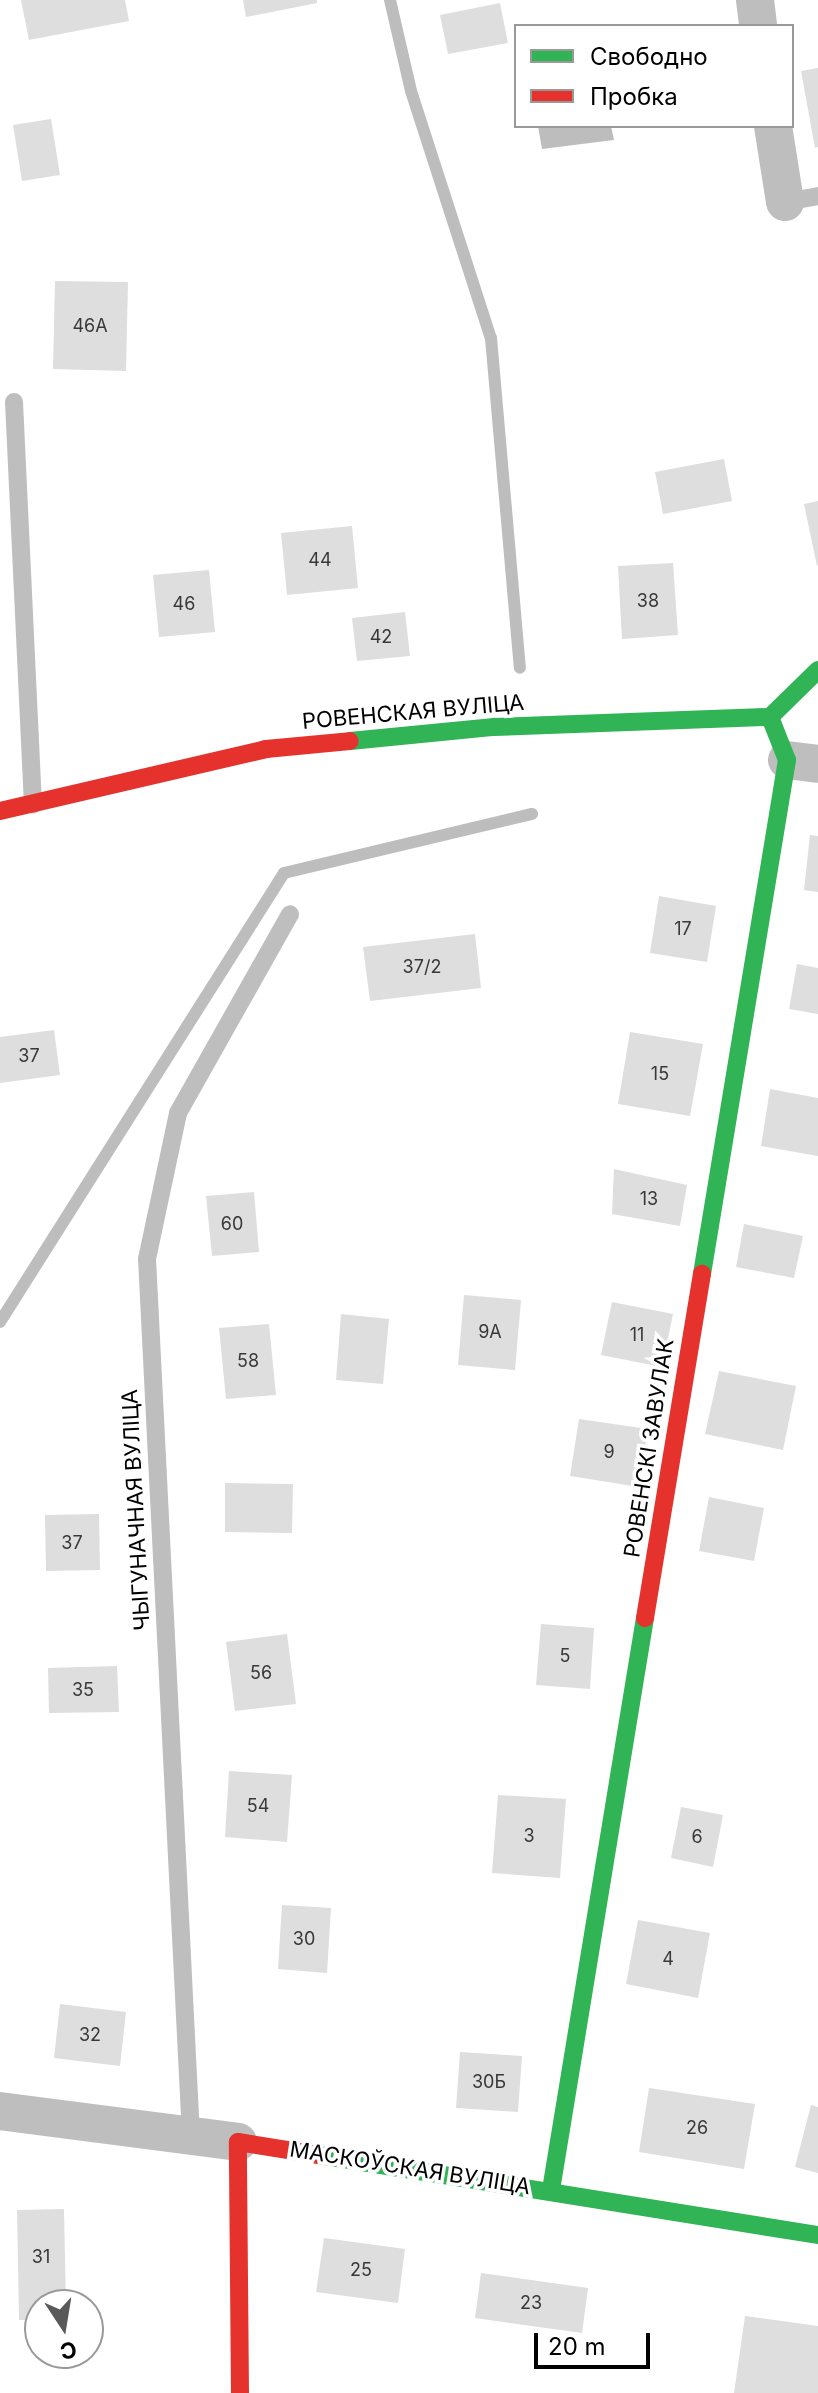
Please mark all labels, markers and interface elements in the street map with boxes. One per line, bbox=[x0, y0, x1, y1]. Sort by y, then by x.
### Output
legend bbox=[514, 24, 794, 128]
text: Свободно bbox=[590, 42, 708, 71]
text: Пробка bbox=[590, 82, 678, 111]
house number: 46А bbox=[72, 315, 108, 337]
house number: 44 bbox=[308, 549, 332, 571]
house number: 38 bbox=[637, 590, 659, 612]
house number: 46 bbox=[173, 593, 195, 615]
house number: 42 bbox=[370, 626, 392, 648]
street label: РОВЕНСКАЯ ВУЛІЦА bbox=[301, 689, 525, 735]
house number: 17 bbox=[674, 918, 692, 940]
house number: 37/2 bbox=[403, 956, 441, 978]
house number: 37 bbox=[18, 1045, 40, 1067]
house number: 15 bbox=[651, 1063, 669, 1085]
house number: 13 bbox=[640, 1188, 658, 1210]
house number: 60 bbox=[221, 1213, 243, 1235]
house number: 9А bbox=[478, 1321, 502, 1343]
house number: 11 bbox=[630, 1324, 644, 1346]
street label: РОВЕНСКІ ЗАВУЛАК bbox=[619, 1337, 679, 1559]
house number: 58 bbox=[237, 1350, 259, 1372]
street label: ЧЫГУНАЧНАЯ ВУЛІЦА bbox=[116, 1389, 156, 1631]
house number: 9 bbox=[603, 1441, 615, 1463]
house number: 37 bbox=[61, 1532, 83, 1554]
house number: 5 bbox=[560, 1645, 570, 1667]
house number: 56 bbox=[250, 1662, 272, 1684]
house number: 35 bbox=[72, 1679, 94, 1701]
house number: 54 bbox=[247, 1795, 269, 1817]
house number: 3 bbox=[523, 1825, 535, 1847]
house number: 6 bbox=[691, 1826, 703, 1848]
house number: 30 bbox=[293, 1928, 315, 1950]
house number: 4 bbox=[662, 1948, 674, 1970]
house number: 32 bbox=[79, 2024, 101, 2046]
house number: 30Б bbox=[472, 2071, 506, 2093]
house number: 26 bbox=[686, 2117, 708, 2139]
street label: МАСКОЎСКАЯ ВУЛІЦА bbox=[288, 2136, 532, 2200]
house number: 31 bbox=[32, 2246, 50, 2268]
house number: 25 bbox=[350, 2259, 372, 2281]
north arrow bbox=[24, 2289, 104, 2369]
house number: 23 bbox=[520, 2292, 542, 2314]
scale bar bbox=[538, 2317, 654, 2367]
text: 20 m bbox=[548, 2332, 606, 2361]
text: С bbox=[58, 2336, 79, 2365]

